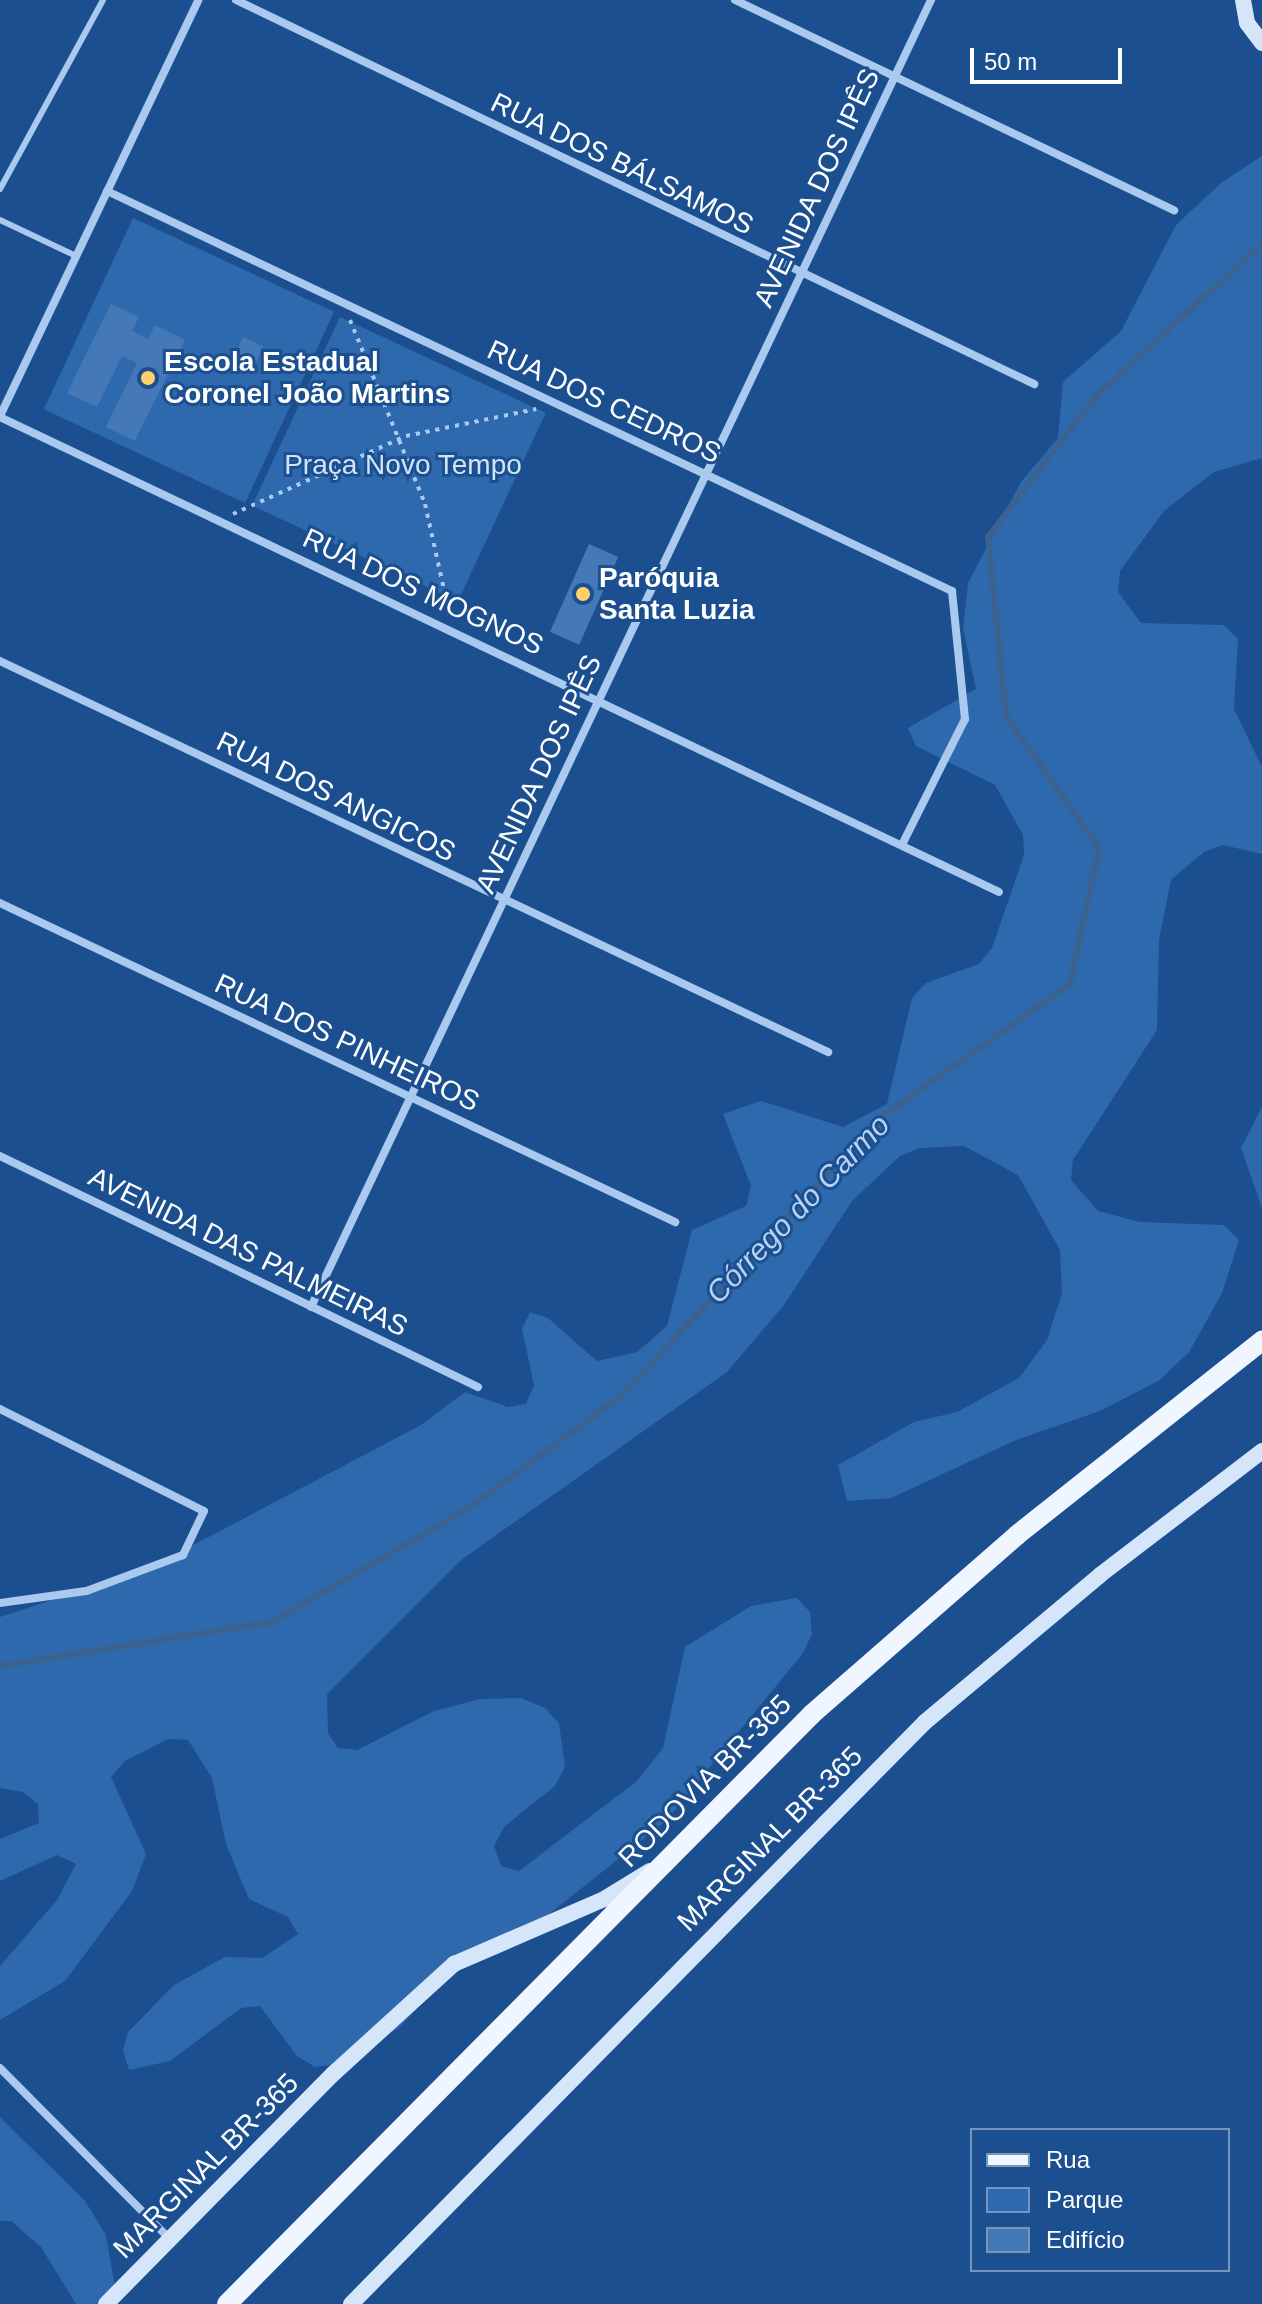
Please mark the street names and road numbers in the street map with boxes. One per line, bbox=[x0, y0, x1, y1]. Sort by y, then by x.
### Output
street label: AVENIDA DOS IPÊS bbox=[747, 63, 887, 313]
street label: RUA DOS BÁLSAMOS bbox=[485, 85, 759, 243]
street label: RUA DOS CEDROS bbox=[481, 333, 727, 471]
street label: RUA DOS MOGNOS bbox=[297, 521, 549, 663]
street label: AVENIDA DOS IPÊS bbox=[469, 649, 609, 899]
street label: RUA DOS ANGICOS bbox=[210, 724, 462, 870]
street label: RUA DOS PINHEIROS bbox=[209, 967, 485, 1119]
street label: AVENIDA DAS PALMEIRAS bbox=[82, 1160, 414, 1344]
street label: RODOVIA BR-365 bbox=[611, 1687, 799, 1875]
street label: MARGINAL BR-365 bbox=[670, 1739, 870, 1939]
street label: MARGINAL BR-365 bbox=[106, 2066, 306, 2266]

